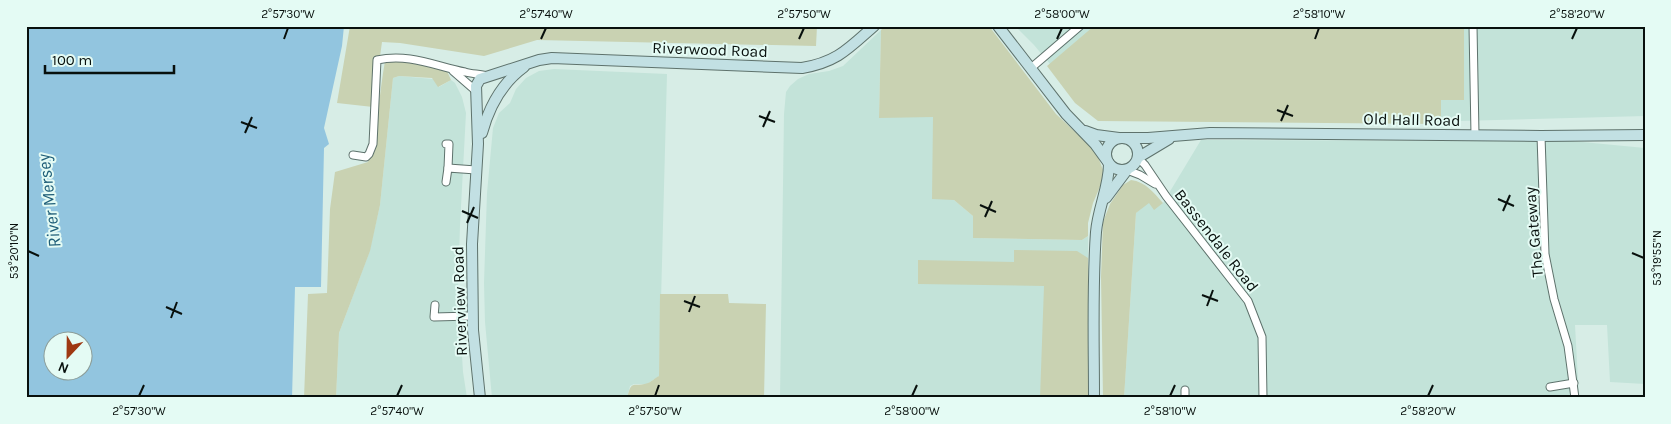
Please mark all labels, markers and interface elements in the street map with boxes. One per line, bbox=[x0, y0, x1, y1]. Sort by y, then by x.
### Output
text: 2°57'30"W bbox=[261, 7, 315, 21]
text: 2°57'40"W bbox=[519, 7, 573, 21]
text: 2°57'50"W bbox=[777, 7, 831, 21]
text: 2°58'00"W bbox=[1034, 7, 1090, 21]
text: 2°58'10"W bbox=[1293, 7, 1345, 21]
text: 2°58'20"W bbox=[1549, 7, 1605, 21]
street label: Riverwood Road bbox=[652, 38, 768, 61]
scale bar bbox=[45, 42, 174, 74]
text: 100 m bbox=[52, 51, 92, 69]
street label: Old Hall Road bbox=[1363, 109, 1461, 130]
water label: River Mersey bbox=[32, 152, 66, 249]
street label: Bassendale Road bbox=[1171, 185, 1263, 295]
street label: The Gateway bbox=[1520, 185, 1547, 278]
text: 53°20'10"N bbox=[7, 223, 21, 279]
text: 53°19'55"N bbox=[1650, 230, 1664, 286]
street label: Riverview Road bbox=[448, 246, 471, 356]
north arrow bbox=[42, 332, 92, 382]
text: N bbox=[55, 358, 71, 377]
text: 2°57'30"W bbox=[112, 404, 166, 418]
text: 2°57'40"W bbox=[370, 404, 424, 418]
text: 2°57'50"W bbox=[628, 404, 682, 418]
text: 2°58'00"W bbox=[884, 404, 940, 418]
text: 2°58'10"W bbox=[1144, 404, 1196, 418]
text: 2°58'20"W bbox=[1400, 404, 1456, 418]

